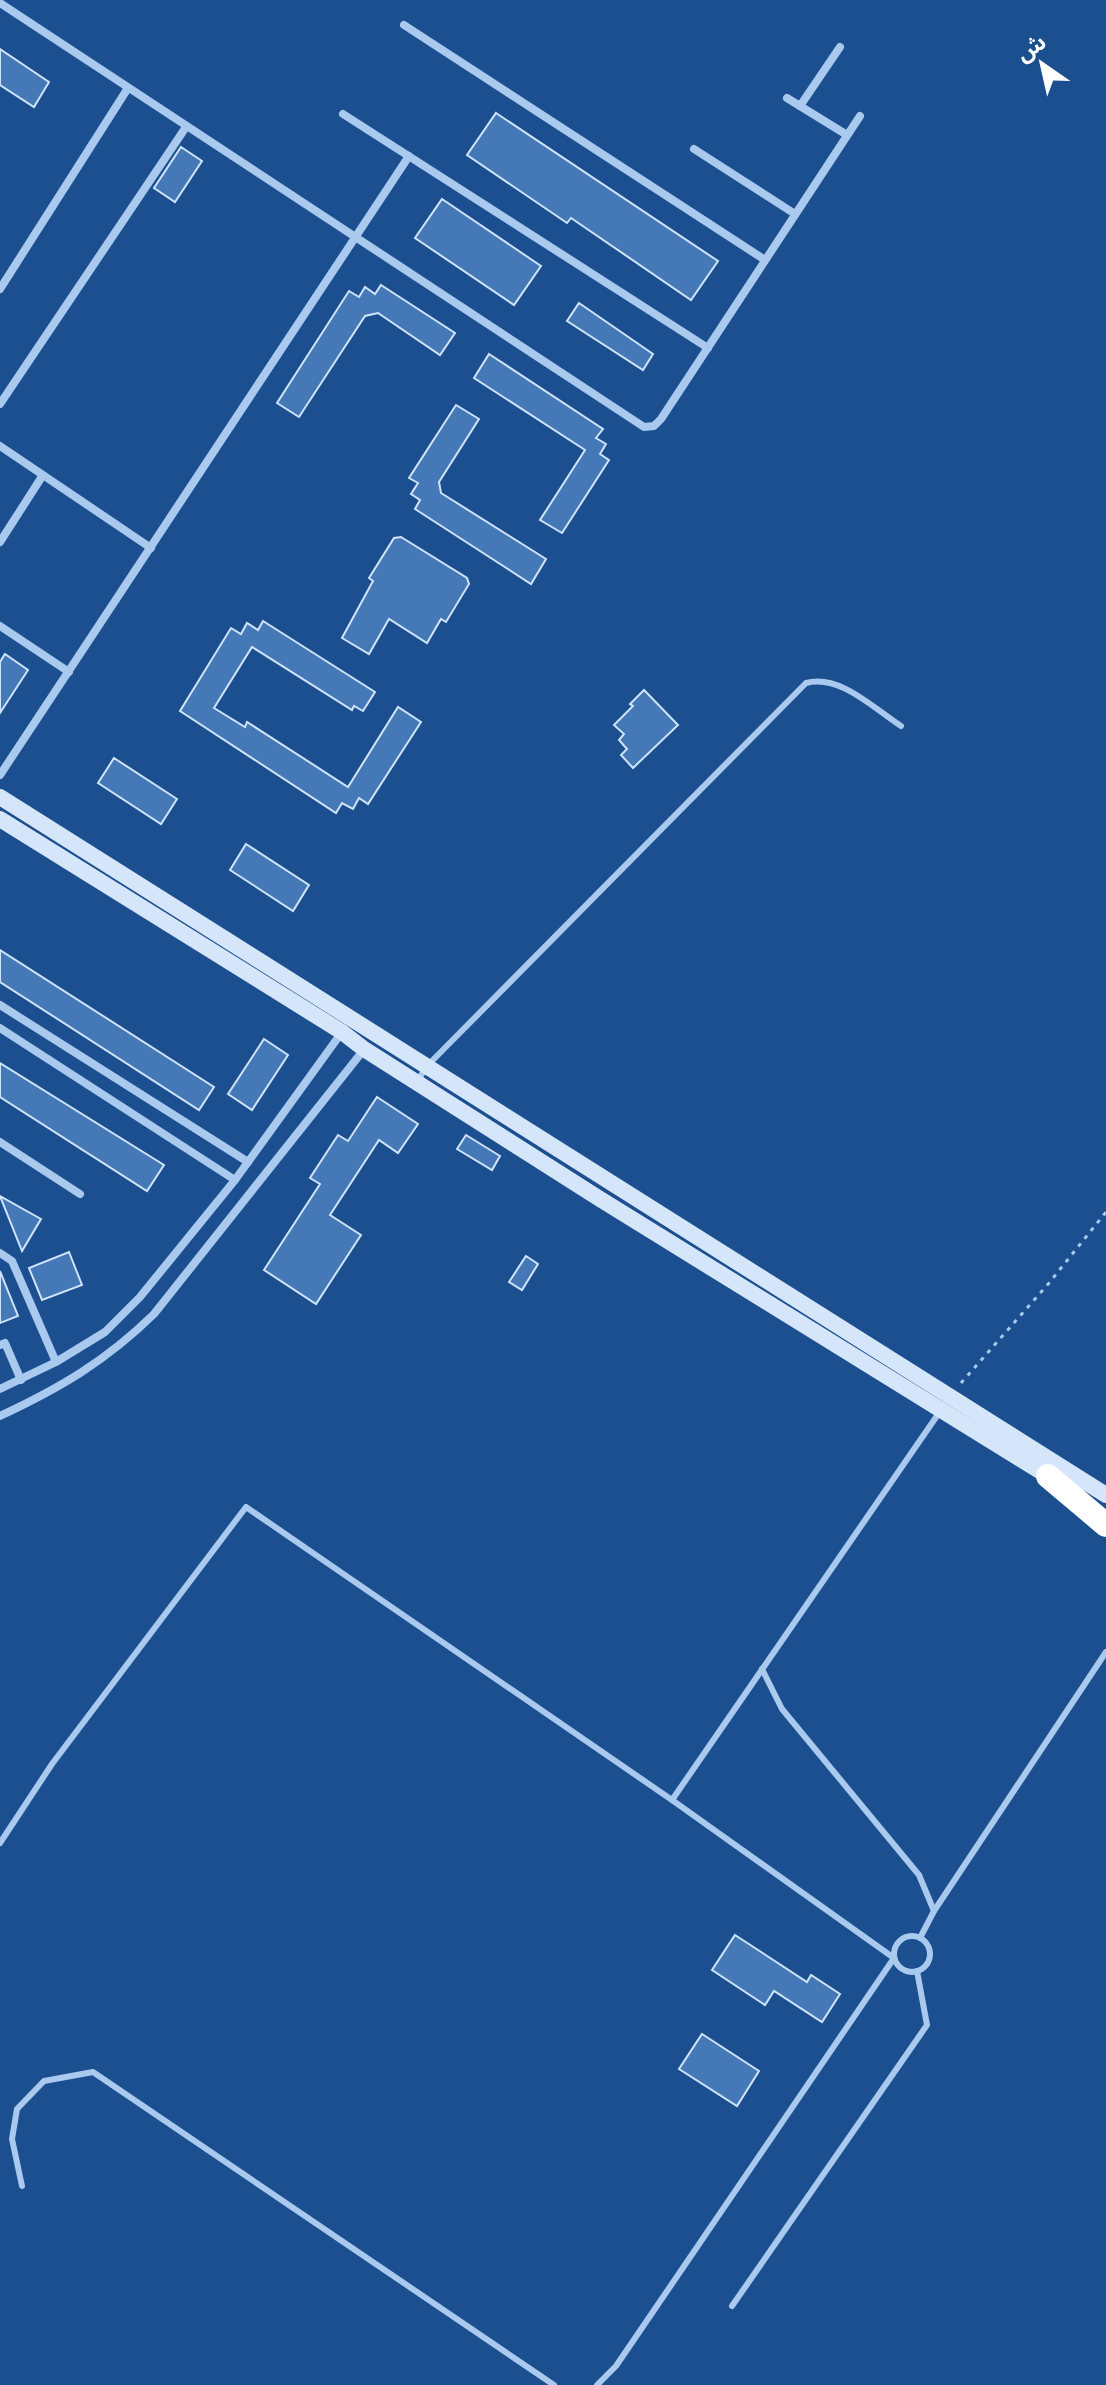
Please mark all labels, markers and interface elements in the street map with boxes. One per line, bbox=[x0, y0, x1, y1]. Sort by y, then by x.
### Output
north arrow bbox=[1002, 24, 1082, 104]
text: ش bbox=[1011, 28, 1051, 67]

